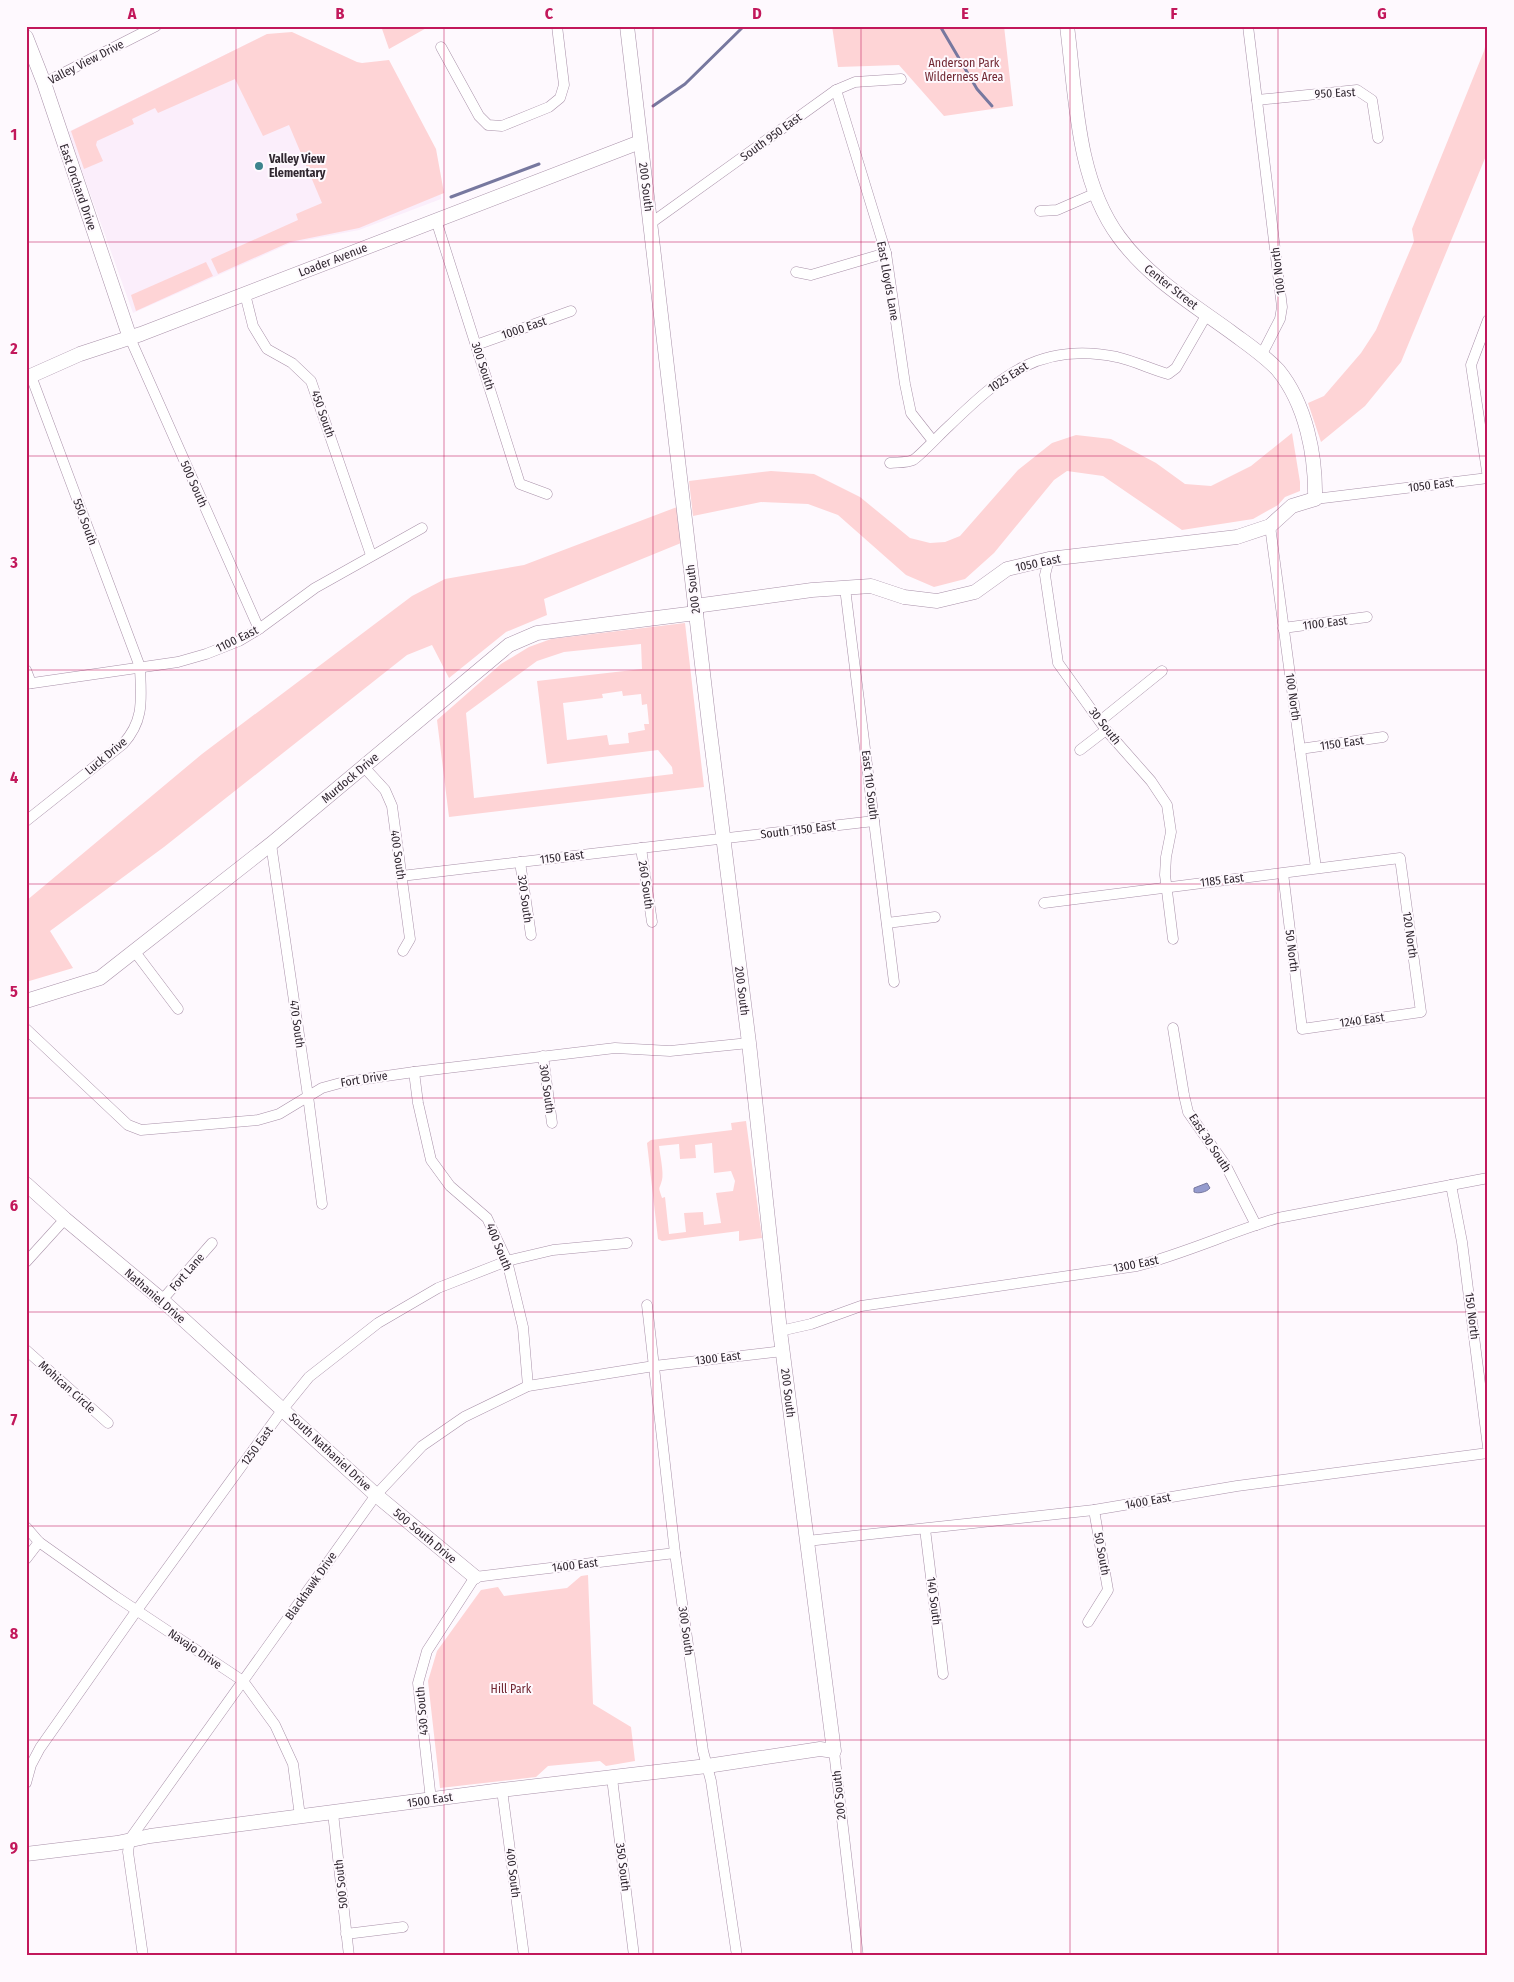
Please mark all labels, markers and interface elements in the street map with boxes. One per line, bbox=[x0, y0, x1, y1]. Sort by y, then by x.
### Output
text: A bbox=[127, 4, 137, 23]
text: B bbox=[336, 4, 345, 23]
text: C bbox=[545, 4, 554, 23]
text: D bbox=[752, 4, 762, 23]
text: E bbox=[961, 4, 969, 23]
text: F bbox=[1170, 4, 1178, 23]
text: G bbox=[1377, 4, 1387, 23]
street label: Valley View Drive bbox=[46, 37, 126, 87]
park label: Anderson Park Wilderness Area bbox=[925, 56, 1003, 84]
street label: 950 East bbox=[1314, 85, 1356, 101]
street label: South 950 East bbox=[738, 110, 804, 164]
text: 1 bbox=[11, 125, 17, 144]
street label: East Orchard Drive bbox=[57, 142, 99, 232]
place label: Valley View Elementary bbox=[268, 152, 326, 180]
marker: Valley View Elementary bbox=[253, 160, 265, 172]
street label: 200 South bbox=[636, 162, 656, 212]
street label: Loader Avenue bbox=[297, 240, 369, 280]
street label: East Lloyds Lane bbox=[874, 240, 902, 322]
street label: 100 North bbox=[1268, 246, 1288, 296]
street label: Center Street bbox=[1141, 262, 1201, 312]
street label: 1000 East bbox=[500, 314, 548, 342]
text: 2 bbox=[9, 339, 18, 358]
street label: 300 South bbox=[469, 340, 497, 392]
street label: 1025 East bbox=[985, 359, 1031, 395]
street label: 450 South bbox=[308, 389, 338, 439]
street label: 500 South bbox=[178, 458, 210, 510]
street label: 1050 East bbox=[1407, 475, 1455, 495]
street label: 550 South bbox=[70, 497, 100, 547]
street label: 1050 East bbox=[1014, 551, 1062, 575]
text: 3 bbox=[9, 553, 18, 572]
street label: 200 South bbox=[683, 564, 703, 614]
street label: 1100 East bbox=[1302, 613, 1348, 633]
street label: 1100 East bbox=[214, 623, 260, 655]
street label: 100 North bbox=[1283, 672, 1303, 722]
street label: 30 South bbox=[1086, 705, 1124, 747]
street label: 1150 East bbox=[1319, 733, 1365, 753]
street label: Luck Drive bbox=[82, 734, 130, 778]
street label: East 110 South bbox=[859, 749, 881, 821]
street label: Murdock Drive bbox=[319, 750, 382, 806]
text: 4 bbox=[10, 768, 18, 787]
street label: South 1150 East bbox=[760, 818, 836, 842]
street label: 400 South bbox=[388, 829, 408, 881]
street label: 1150 East bbox=[539, 847, 585, 867]
street label: 260 South bbox=[636, 860, 656, 910]
street label: 1185 East bbox=[1199, 870, 1245, 890]
street label: 320 South bbox=[515, 874, 535, 924]
street label: 120 North bbox=[1400, 911, 1420, 959]
street label: 50 North bbox=[1282, 929, 1302, 973]
street label: 200 South bbox=[732, 966, 752, 1016]
text: 5 bbox=[10, 982, 18, 1001]
street label: 470 South bbox=[287, 999, 307, 1049]
street label: 1240 East bbox=[1339, 1010, 1385, 1030]
street label: 300 South bbox=[537, 1064, 557, 1114]
street label: Fort Drive bbox=[339, 1068, 389, 1090]
street label: East 30 South bbox=[1186, 1111, 1234, 1175]
text: 6 bbox=[10, 1196, 18, 1215]
street label: 400 South bbox=[483, 1221, 515, 1273]
street label: Fort Lane bbox=[167, 1250, 207, 1294]
street label: 1300 East bbox=[1112, 1253, 1160, 1275]
street label: Nathaniel Drive bbox=[122, 1266, 188, 1326]
street label: 150 North bbox=[1462, 1292, 1482, 1340]
street label: 1300 East bbox=[694, 1348, 742, 1368]
street label: Mohican Circle bbox=[36, 1358, 98, 1416]
street label: 200 South bbox=[778, 1368, 798, 1418]
text: 7 bbox=[11, 1410, 18, 1429]
street label: South Nathaniel Drive bbox=[286, 1410, 374, 1494]
street label: 1250 East bbox=[238, 1424, 276, 1468]
street label: 1400 East bbox=[1124, 1490, 1172, 1512]
street label: 500 South Drive bbox=[391, 1506, 459, 1566]
street label: 50 South bbox=[1091, 1531, 1113, 1577]
street label: Blackhawk Drive bbox=[282, 1549, 340, 1623]
street label: 1400 East bbox=[551, 1555, 599, 1575]
street label: 140 South bbox=[924, 1576, 944, 1626]
street label: 300 South bbox=[676, 1606, 696, 1656]
text: 8 bbox=[10, 1624, 19, 1643]
street label: Navajo Drive bbox=[166, 1626, 224, 1672]
park label: Hill Park bbox=[491, 1682, 532, 1696]
street label: 430 South bbox=[413, 1686, 431, 1736]
street label: 200 South bbox=[829, 1770, 849, 1820]
street label: 1500 East bbox=[406, 1790, 454, 1810]
text: 9 bbox=[10, 1838, 18, 1857]
street label: 350 South bbox=[613, 1842, 633, 1892]
street label: 400 South bbox=[503, 1847, 523, 1899]
street label: 500 South bbox=[331, 1859, 351, 1909]

